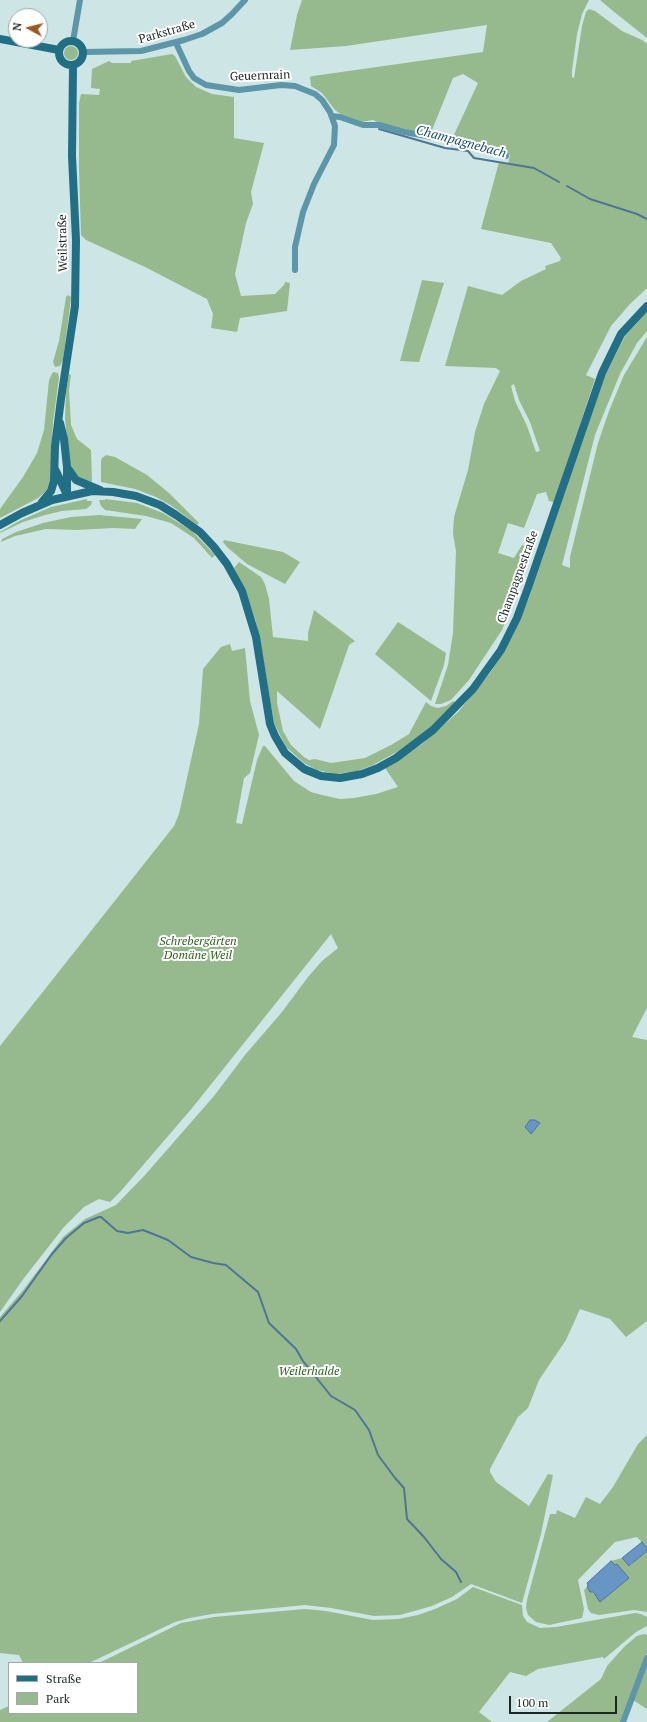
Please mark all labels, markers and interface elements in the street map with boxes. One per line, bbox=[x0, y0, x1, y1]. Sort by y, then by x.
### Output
north arrow bbox=[8, 8, 48, 48]
street label: Parkstraße bbox=[137, 17, 197, 47]
text: N bbox=[10, 22, 25, 32]
street label: Geuernrain bbox=[230, 68, 290, 84]
water label: Champagnebach bbox=[414, 122, 508, 162]
street label: Weilstraße bbox=[55, 214, 71, 272]
street label: Champagnestraße bbox=[495, 529, 541, 625]
park label: Schrebergärten Domäne Weil bbox=[159, 935, 237, 963]
park label: Weilerhalde bbox=[279, 1365, 339, 1379]
legend bbox=[8, 1662, 138, 1714]
text: Straße bbox=[46, 1671, 81, 1686]
scale bar bbox=[511, 1688, 619, 1714]
text: Park bbox=[46, 1691, 70, 1706]
text: 100 m bbox=[516, 1695, 548, 1710]

